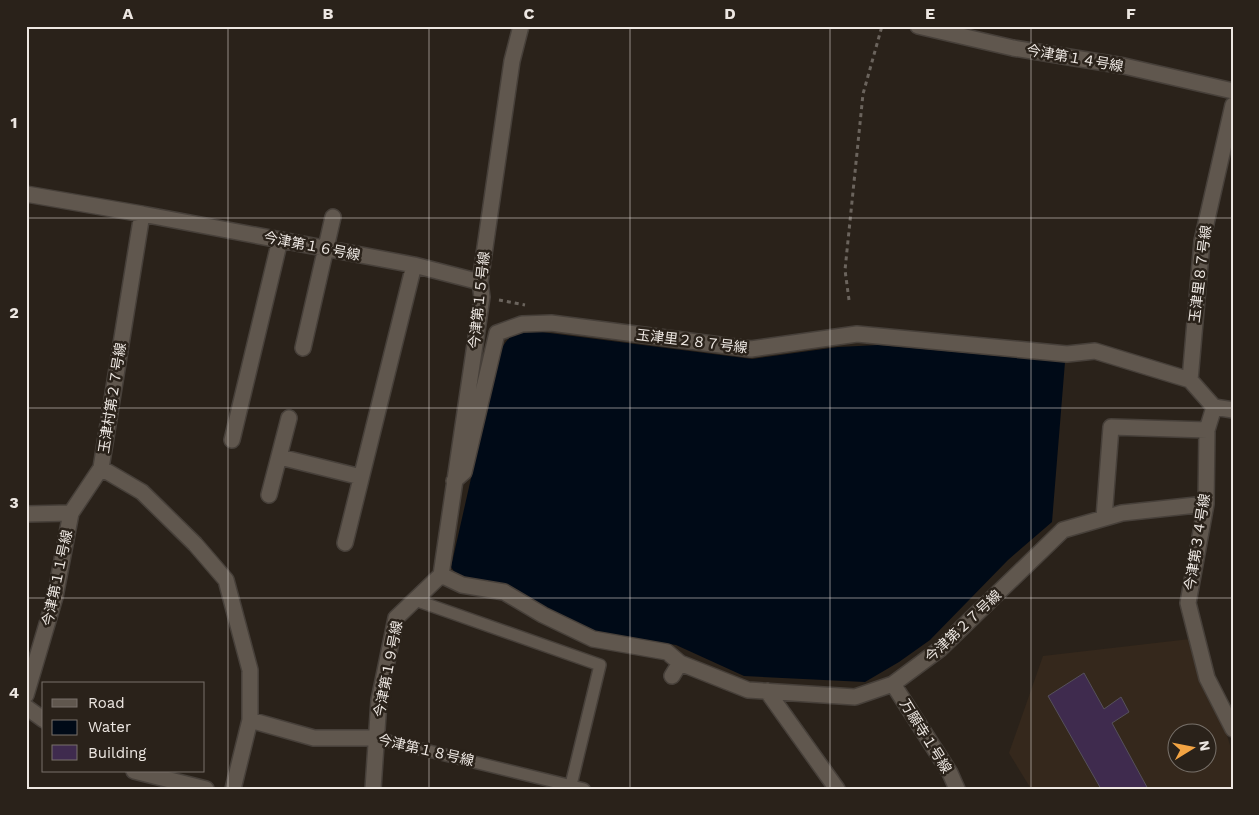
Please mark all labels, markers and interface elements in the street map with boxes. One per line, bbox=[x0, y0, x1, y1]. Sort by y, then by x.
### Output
text: A bbox=[123, 4, 134, 23]
text: B bbox=[323, 4, 334, 23]
text: C bbox=[524, 4, 535, 23]
text: D bbox=[724, 4, 736, 23]
text: E bbox=[925, 4, 935, 23]
text: F bbox=[1126, 4, 1136, 23]
street label: 今津第１４号線 bbox=[1025, 42, 1125, 74]
text: 1 bbox=[11, 113, 17, 132]
street label: 玉津里８７号線 bbox=[1186, 224, 1214, 324]
street label: 今津第１６号線 bbox=[262, 229, 362, 263]
street label: 今津第１５号線 bbox=[466, 250, 492, 350]
text: 2 bbox=[9, 303, 19, 322]
street label: 玉津里２８７号線 bbox=[635, 326, 749, 356]
street label: 玉津村第２７号線 bbox=[95, 341, 129, 455]
street label: 今津第３４号線 bbox=[1181, 492, 1213, 592]
text: 3 bbox=[9, 493, 19, 512]
street label: 今津第１１号線 bbox=[39, 528, 75, 628]
street label: 今津第２７号線 bbox=[922, 587, 1004, 665]
street label: 今津第１９号線 bbox=[371, 619, 405, 719]
legend bbox=[42, 682, 205, 772]
text: 4 bbox=[9, 683, 19, 702]
text: Road bbox=[88, 694, 125, 712]
street label: 万願寺１号線 bbox=[897, 696, 955, 776]
text: Water bbox=[88, 718, 131, 736]
north arrow bbox=[1166, 722, 1216, 772]
street label: 今津第１８号線 bbox=[376, 731, 476, 769]
text: N bbox=[1196, 739, 1214, 752]
text: Building bbox=[88, 744, 146, 762]

